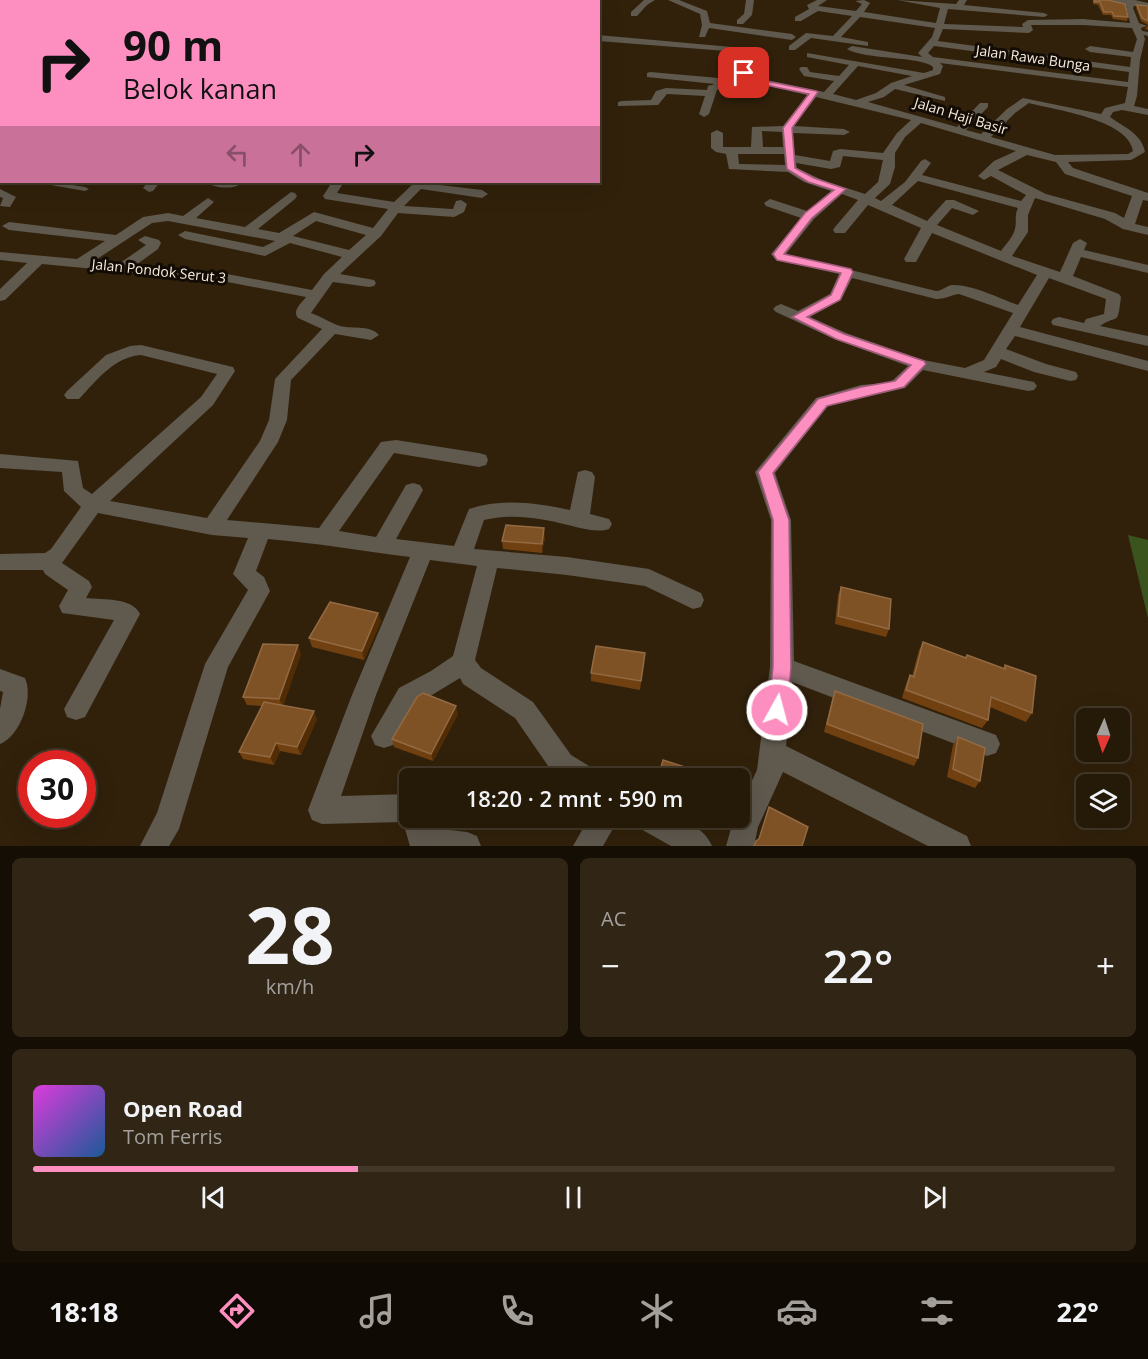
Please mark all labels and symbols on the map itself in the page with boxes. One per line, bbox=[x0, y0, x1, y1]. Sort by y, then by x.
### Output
street label: Jalan Rawa Bunga bbox=[973, 40, 1092, 75]
pin bbox=[718, 47, 769, 98]
street label: Jalan Haji Basir bbox=[910, 92, 1010, 139]
street label: Jalan Pondok Serut 3 bbox=[89, 254, 227, 287]
position arrow bbox=[745, 678, 809, 742]
north arrow bbox=[1076, 708, 1130, 762]
speed limit sign: 30 bbox=[18, 750, 96, 828]

